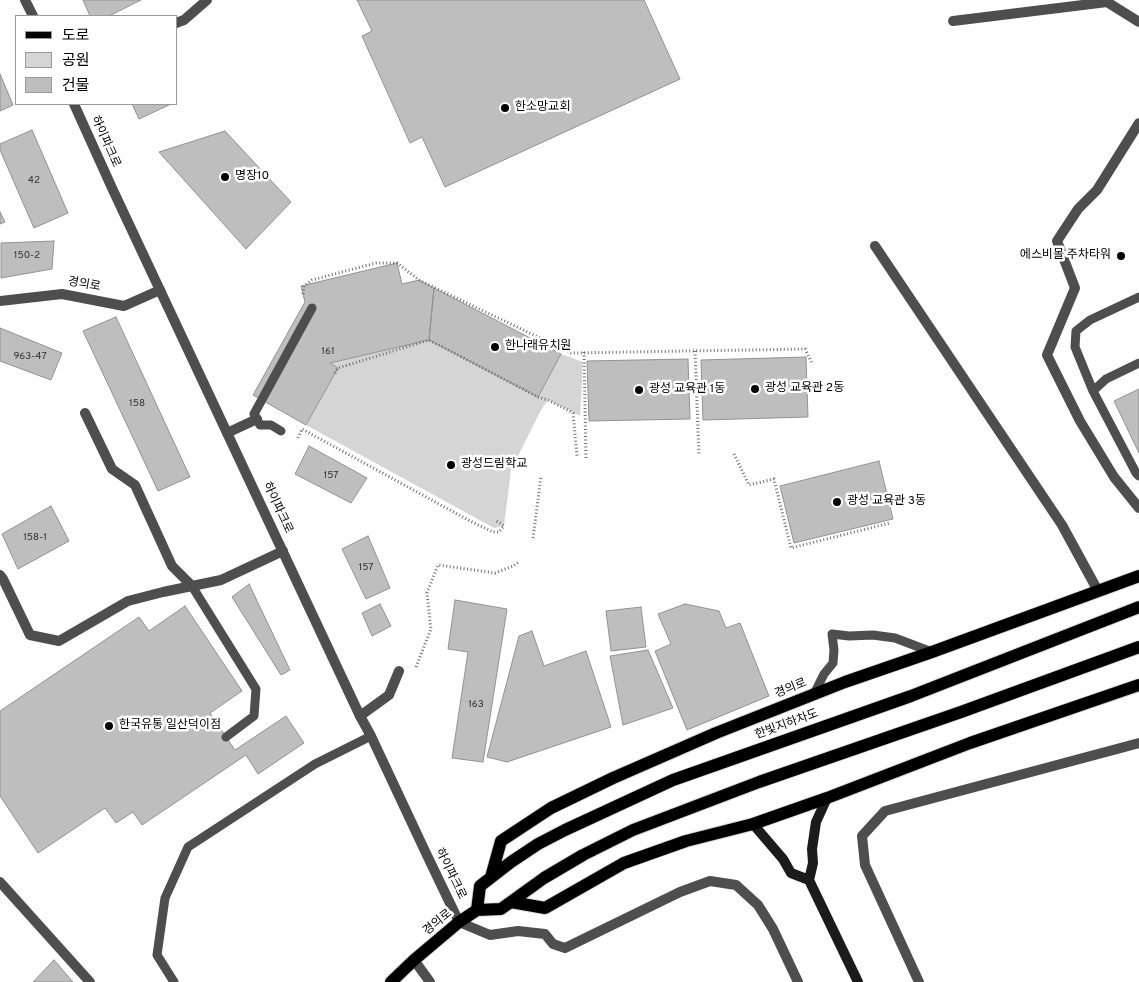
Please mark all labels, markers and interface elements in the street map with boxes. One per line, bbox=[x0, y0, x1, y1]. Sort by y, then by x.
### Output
legend bbox=[15, 15, 178, 105]
text: 도로 bbox=[62, 27, 90, 46]
text: 공원 bbox=[62, 52, 90, 71]
text: 건물 bbox=[62, 77, 90, 96]
place label: 한소망교회 bbox=[515, 101, 570, 115]
marker: 한소망교회 bbox=[499, 102, 511, 114]
street label: 하이파크로 bbox=[87, 114, 123, 170]
place label: 명장10 bbox=[235, 170, 269, 184]
marker: 명장10 bbox=[219, 171, 231, 183]
house number: 42 bbox=[28, 175, 40, 187]
place label: 에스비몰 주차타워 bbox=[1020, 249, 1111, 263]
house number: 150-2 bbox=[14, 250, 40, 262]
marker: 에스비몰 주차타워 bbox=[1115, 250, 1127, 262]
street label: 경의로 bbox=[66, 275, 102, 295]
place label: 한나래유치원 bbox=[505, 340, 571, 354]
marker: 한나래유치원 bbox=[489, 341, 501, 353]
house number: 161 bbox=[321, 346, 335, 358]
house number: 963-47 bbox=[13, 351, 47, 363]
place label: 광성 교육관 2동 bbox=[765, 382, 844, 396]
place label: 광성 교육관 1동 bbox=[649, 383, 725, 397]
marker: 광성 교육관 2동 bbox=[749, 383, 761, 395]
marker: 광성 교육관 1동 bbox=[633, 384, 645, 396]
house number: 158 bbox=[129, 398, 145, 410]
place label: 광성드림학교 bbox=[461, 458, 527, 472]
marker: 광성드림학교 bbox=[445, 459, 457, 471]
house number: 157 bbox=[323, 470, 339, 482]
street label: 하이파크로 bbox=[259, 480, 295, 536]
place label: 광성 교육관 3동 bbox=[847, 495, 926, 509]
marker: 광성 교육관 3동 bbox=[831, 496, 843, 508]
house number: 158-1 bbox=[23, 532, 47, 544]
house number: 157 bbox=[358, 562, 374, 574]
street label: 경의로 bbox=[773, 676, 809, 702]
house number: 163 bbox=[468, 699, 484, 711]
street label: 한빛지하차도 bbox=[753, 707, 821, 743]
place label: 한국유통 일산덕이점 bbox=[119, 719, 221, 733]
marker: 한국유통 일산덕이점 bbox=[103, 720, 115, 732]
street label: 하이파크로 bbox=[431, 846, 469, 902]
street label: 경의로 bbox=[421, 907, 455, 939]

